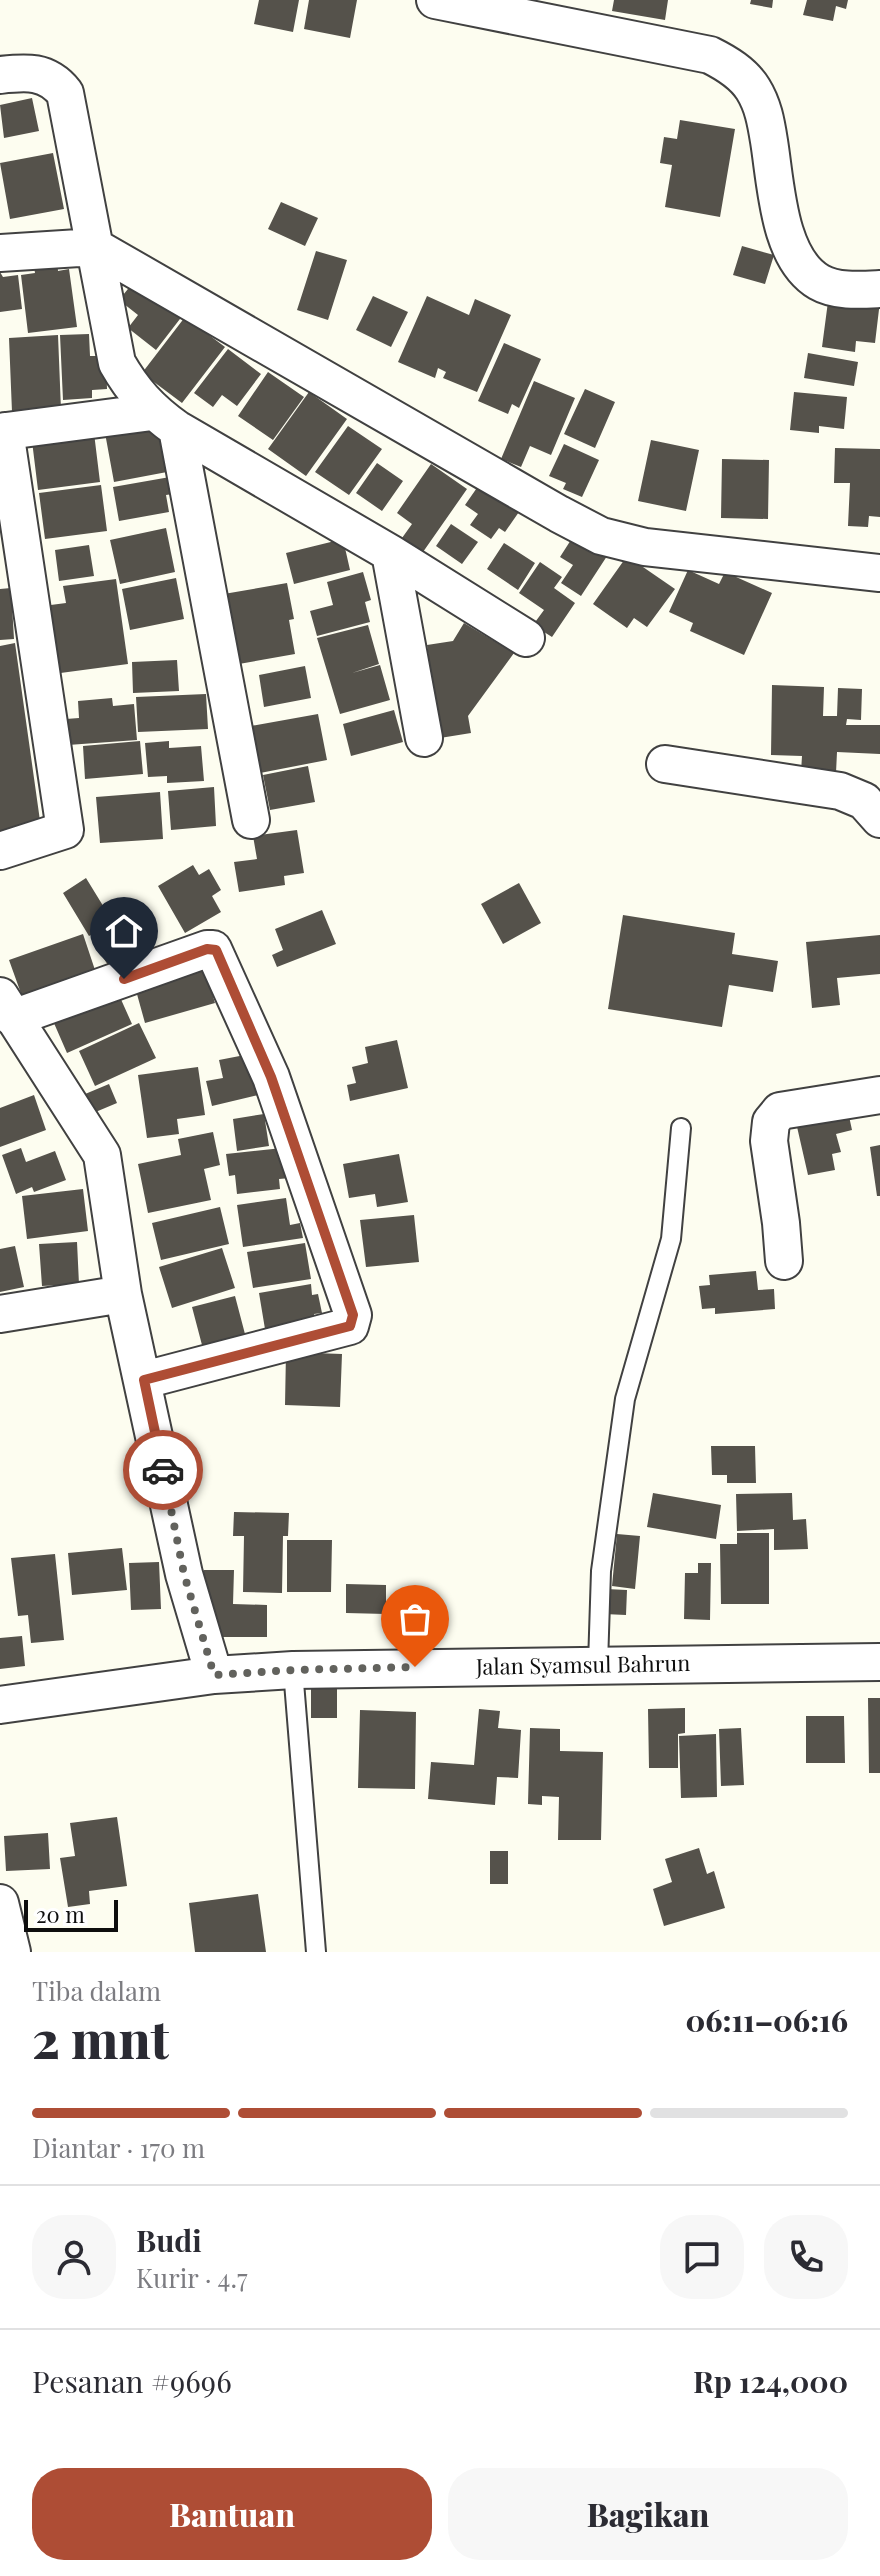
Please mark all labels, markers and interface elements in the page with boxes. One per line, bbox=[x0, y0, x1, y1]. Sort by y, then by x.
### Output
pin bbox=[90, 897, 158, 979]
icon: home bbox=[102, 909, 146, 953]
courier bbox=[123, 1430, 203, 1510]
icon: car bbox=[141, 1448, 185, 1492]
pin bbox=[381, 1585, 449, 1667]
icon: bag bbox=[393, 1597, 437, 1641]
street label: Jalan Syamsul Bahrun bbox=[474, 1647, 690, 1681]
scale bar bbox=[24, 1896, 118, 1932]
text: 20 m bbox=[36, 1899, 85, 1929]
text: Tiba dalam bbox=[32, 1973, 161, 2008]
text: 06:11–06:16 bbox=[685, 2000, 848, 2040]
text: 2 mnt bbox=[32, 2003, 169, 2072]
text: Diantar · 170 m bbox=[32, 2130, 205, 2165]
button: person bbox=[32, 2215, 116, 2299]
button: chat bbox=[660, 2215, 744, 2299]
button: phone bbox=[764, 2215, 848, 2299]
text: Budi bbox=[136, 2220, 202, 2260]
text: Kurir · 4.7 bbox=[136, 2260, 248, 2295]
text: Pesanan #9696 bbox=[32, 2361, 232, 2401]
text: Rp 124,000 bbox=[693, 2361, 848, 2401]
button: Bantuan bbox=[32, 2468, 432, 2560]
button: Bagikan bbox=[448, 2468, 848, 2560]

